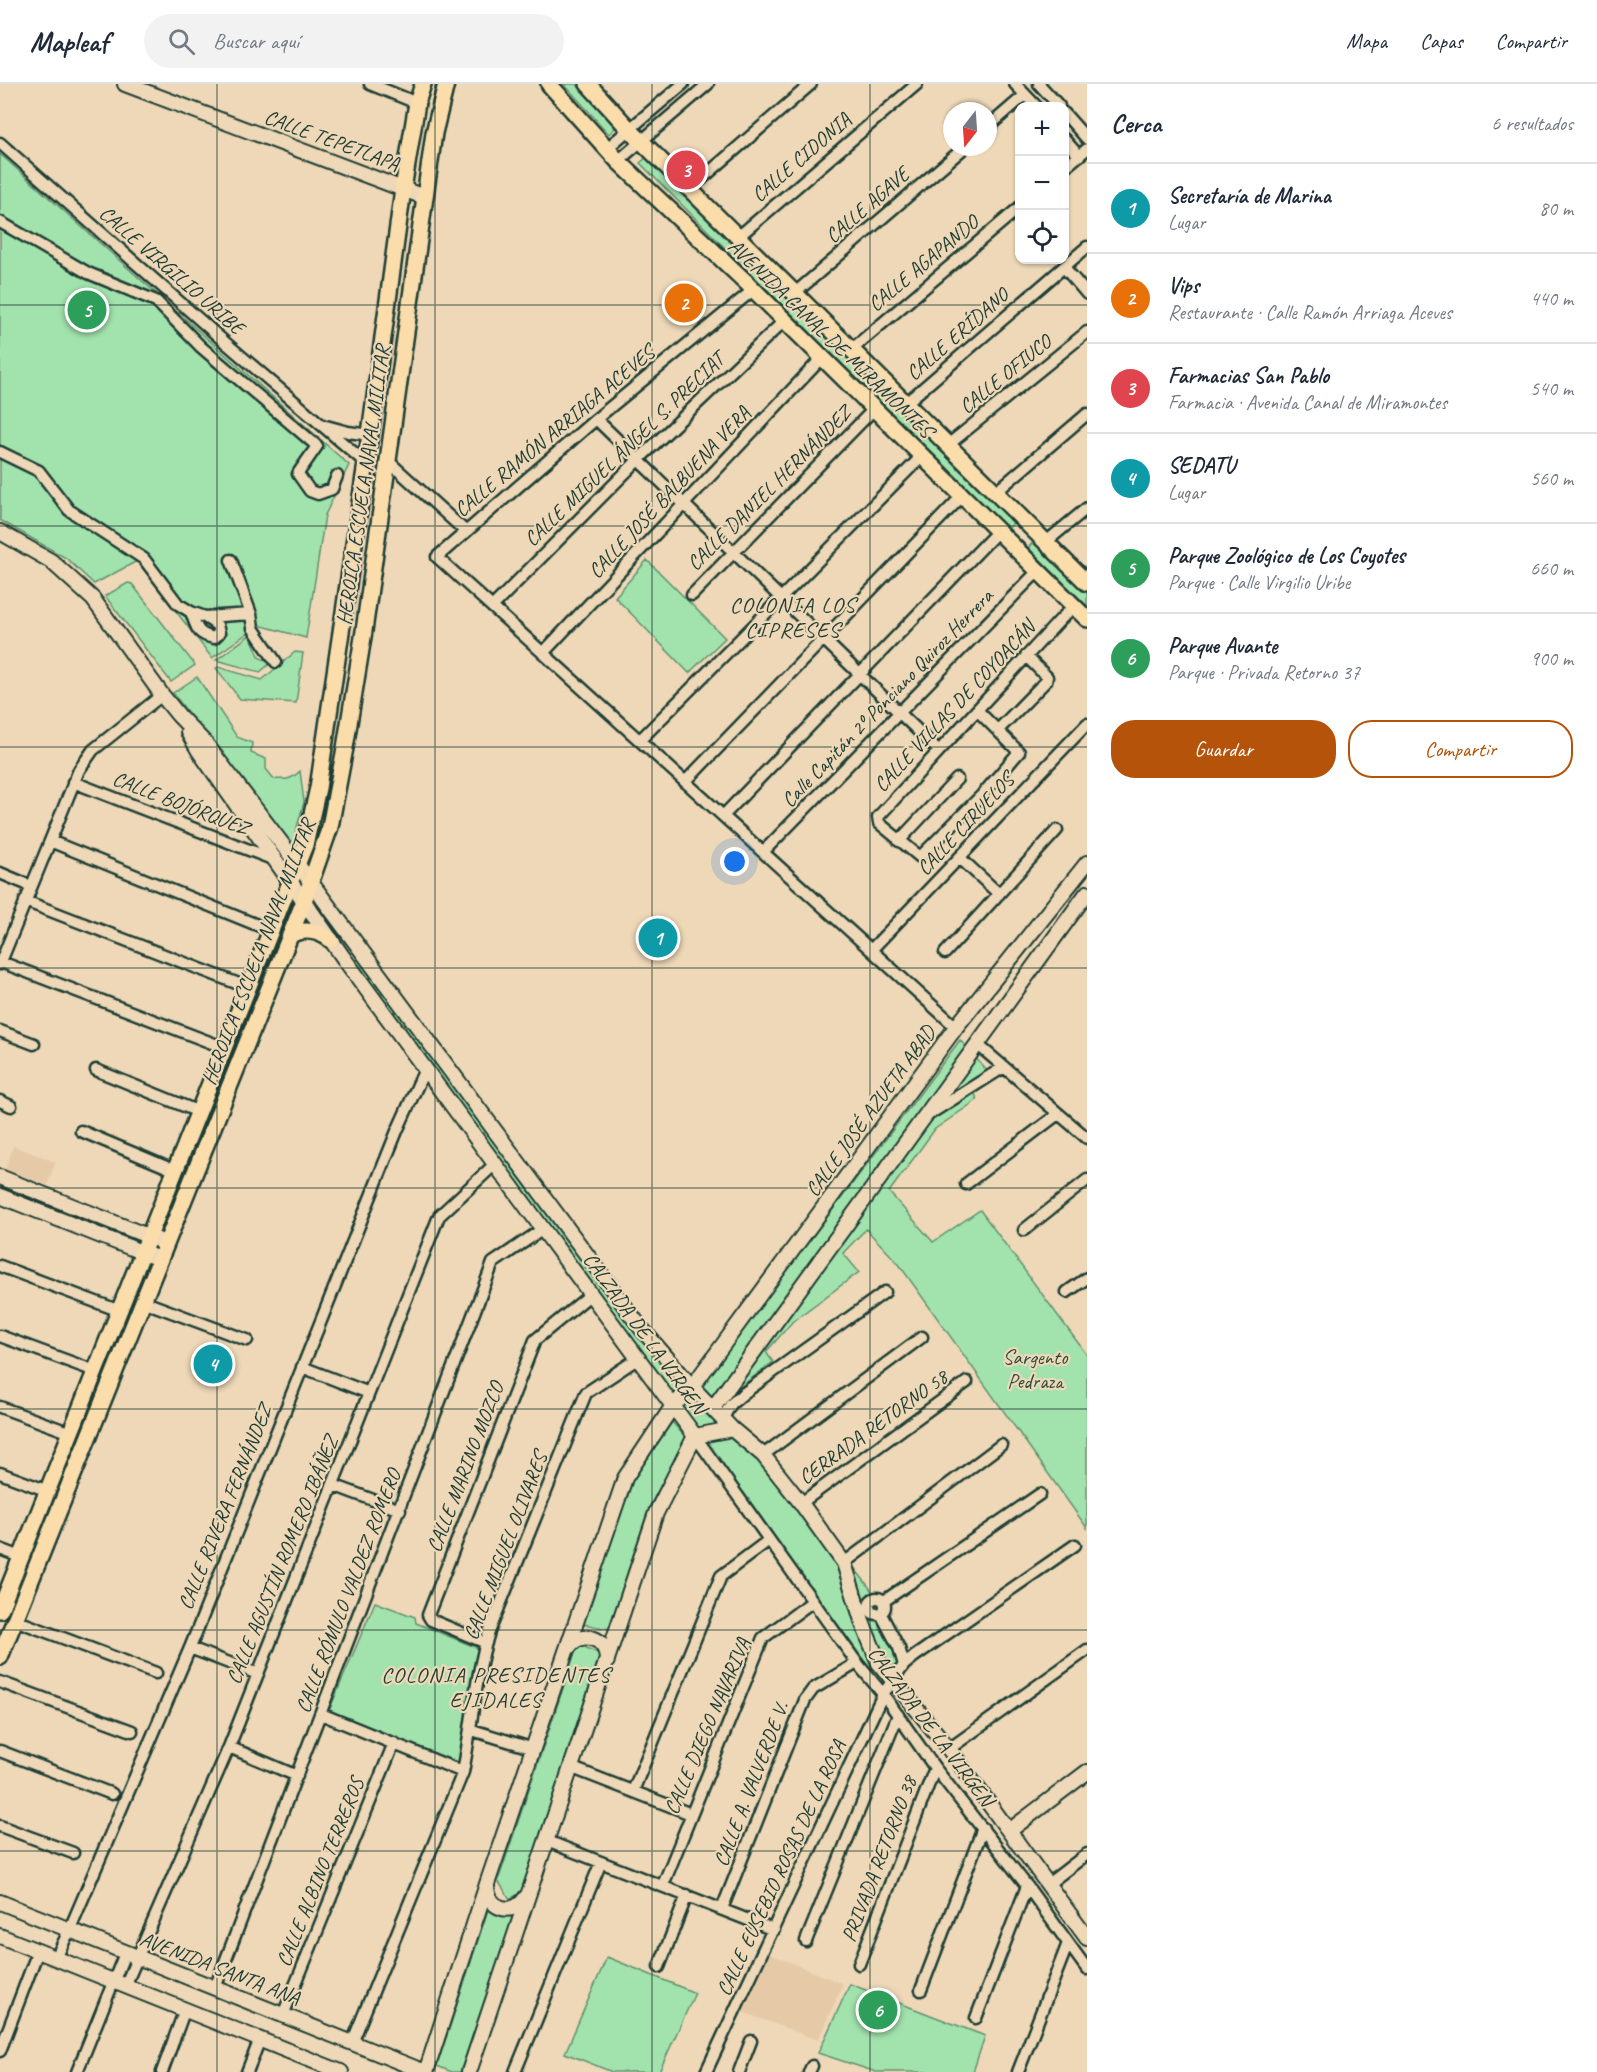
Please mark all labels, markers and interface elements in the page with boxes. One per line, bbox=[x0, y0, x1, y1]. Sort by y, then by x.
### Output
search box bbox=[144, 14, 564, 68]
text: Mapleaf bbox=[30, 24, 108, 59]
icon: search bbox=[165, 25, 198, 58]
text: Buscar aquí bbox=[213, 27, 299, 55]
text: Mapa bbox=[1346, 28, 1387, 54]
text: Capas bbox=[1420, 28, 1463, 54]
text: Compartir bbox=[1496, 28, 1567, 54]
north arrow bbox=[943, 102, 997, 156]
map controls bbox=[1015, 102, 1069, 264]
button: + bbox=[1015, 102, 1069, 156]
street label: CALLE TEPETLAPA bbox=[261, 104, 404, 177]
street label: CALLE CIDONIA bbox=[746, 106, 856, 207]
text: Cerca bbox=[1111, 107, 1161, 140]
text: 6 resultados bbox=[1491, 111, 1573, 136]
pin: 3 bbox=[666, 148, 706, 193]
button: − bbox=[1015, 156, 1069, 210]
street label: CALLE AGAVE bbox=[820, 160, 916, 249]
text: Secretaría de Marina bbox=[1168, 182, 1331, 210]
text: 1 bbox=[1126, 196, 1135, 221]
text: 80 m bbox=[1539, 196, 1573, 221]
street label: CALLE VIRGILIO URIBE bbox=[94, 200, 252, 342]
street label: CALLE AGAPANDO bbox=[862, 208, 986, 317]
button: locate bbox=[1015, 210, 1069, 264]
text: Lugar bbox=[1168, 210, 1205, 235]
street label: AVENIDA CANAL DE MIRAMONTES bbox=[723, 233, 942, 446]
text: Vips bbox=[1168, 272, 1199, 300]
pin: 2 bbox=[664, 280, 704, 326]
street label: CALLE ERÍDANO bbox=[900, 281, 1016, 386]
text: 2 bbox=[1126, 286, 1135, 311]
text: 440 m bbox=[1530, 286, 1573, 311]
pin: 5 bbox=[68, 288, 106, 332]
text: Restaurante · Calle Ramón Arriaga Aceves bbox=[1168, 300, 1452, 325]
street label: CALLE OFIUCO bbox=[954, 327, 1058, 419]
street label: CALLE RAMÓN ARRIAGA ACEVES bbox=[449, 337, 662, 522]
street label: HEROICA ESCUELA NAVAL MILITAR bbox=[330, 341, 396, 626]
street label: CALLE MIGUEL ÁNGEL S. PRECIAT bbox=[518, 343, 733, 552]
text: Farmacias San Pablo bbox=[1168, 362, 1329, 390]
text: 3 bbox=[1126, 376, 1135, 401]
text: 540 m bbox=[1530, 376, 1573, 401]
text: Farmacia · Avenida Canal de Miramontes bbox=[1168, 390, 1447, 415]
street label: CALLE DANIEL HERNÁNDEZ bbox=[681, 398, 859, 576]
street label: CALLE JOSÉ BALBUENA VERA bbox=[582, 400, 756, 584]
text: SEDATU bbox=[1168, 452, 1235, 480]
text: 4 bbox=[1126, 466, 1135, 491]
text: 560 m bbox=[1530, 466, 1573, 491]
text: Lugar bbox=[1168, 480, 1205, 505]
text: Parque Zoológico de Los Coyotes bbox=[1168, 542, 1405, 570]
text: 5 bbox=[1126, 556, 1135, 581]
text: 660 m bbox=[1530, 556, 1573, 581]
text: Parque · Calle Virgilio Uribe bbox=[1168, 570, 1350, 595]
street label: Calle Capitán 2º Ponciano Quiroz Herrera bbox=[776, 582, 1000, 813]
district label: COLONIA LOS CIPRESES bbox=[730, 591, 859, 644]
street label: CALLE VILLAS DE COYOACÁN bbox=[868, 613, 1042, 797]
text: Parque Avante bbox=[1168, 632, 1277, 660]
text: 6 bbox=[1126, 646, 1135, 671]
text: 900 m bbox=[1530, 646, 1573, 671]
text: Parque · Privada Retorno 37 bbox=[1168, 660, 1360, 685]
button: Guardar bbox=[1111, 720, 1336, 778]
button: Compartir bbox=[1348, 720, 1573, 778]
street label: CALLE BOJÓRQUEZ bbox=[109, 765, 256, 842]
street label: CALLE CIRUELOS bbox=[911, 765, 1022, 881]
street label: HEROICA ESCUELA NAVAL MILITAR bbox=[195, 813, 322, 1088]
your location bbox=[720, 847, 749, 876]
pin: 1 bbox=[638, 916, 678, 960]
street label: CALLE JOSÉ AZUETA ABAD bbox=[799, 1019, 942, 1202]
street label: CALZADA DE LA VIRGEN bbox=[578, 1247, 714, 1422]
pin: 4 bbox=[194, 1342, 232, 1386]
park label: Sargento Pedraza bbox=[1003, 1344, 1069, 1394]
street label: CERRADA RETORNO 58 bbox=[793, 1363, 955, 1490]
street label: CALLE MARINO MOZCO bbox=[421, 1376, 510, 1556]
street label: CALLE RIVERA FERNÁNDEZ bbox=[172, 1398, 279, 1613]
street label: CALLE AGUSTÍN ROMERO IBÁÑEZ bbox=[220, 1429, 345, 1688]
street label: CALLE MIGUEL OLIVARES bbox=[457, 1445, 554, 1643]
street label: CALLE RÓMULO VALDEZ ROMERO bbox=[290, 1463, 407, 1716]
street label: CALLE DIEGO NAVARIVA bbox=[658, 1633, 756, 1818]
street label: CALZADA DE LA VIRGEN bbox=[862, 1641, 1002, 1814]
district label: COLONIA PRESIDENTES EJIDALES bbox=[381, 1661, 614, 1714]
street label: CALLE A. VALVERDE V. bbox=[708, 1697, 795, 1870]
street label: CALLE EUSEBIO ROSAS DE LA ROSA bbox=[710, 1735, 852, 2000]
street label: PRIVADA RETORNO 38 bbox=[835, 1770, 923, 1945]
street label: CALLE ALBINO TERREROS bbox=[270, 1771, 371, 1970]
street label: AVENIDA SANTA ANA bbox=[136, 1926, 304, 2011]
pin: 6 bbox=[858, 1988, 898, 2032]

